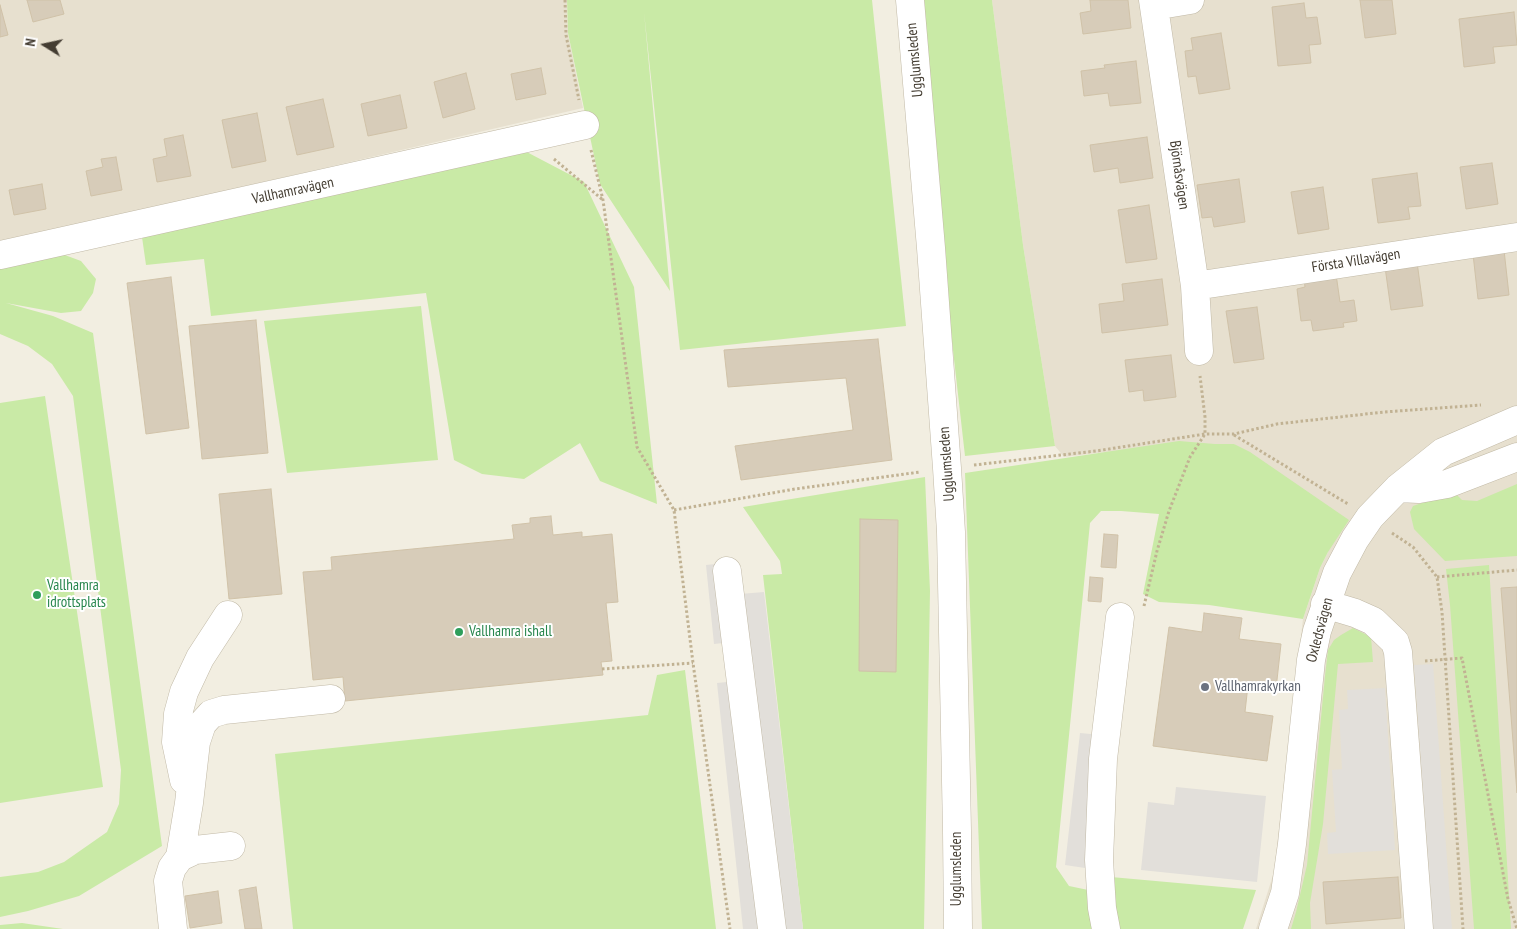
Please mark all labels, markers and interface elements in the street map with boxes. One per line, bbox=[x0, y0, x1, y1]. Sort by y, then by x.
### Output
north arrow bbox=[20, 20, 70, 70]
street label: Ugglumsleden bbox=[903, 22, 927, 98]
text: N bbox=[21, 37, 40, 48]
street label: Björnåsvägen bbox=[1165, 139, 1193, 211]
street label: Vallhamravägen bbox=[251, 174, 335, 208]
street label: Första Villavägen bbox=[1310, 245, 1402, 277]
street label: Ugglumsleden bbox=[935, 426, 959, 502]
place label: Vallhamra idrottsplats bbox=[47, 577, 106, 612]
marker: Vallhamra idrottsplats bbox=[31, 589, 43, 601]
street label: Oxledsvägen bbox=[1303, 596, 1337, 664]
place label: Vallhamra ishall bbox=[469, 623, 552, 641]
marker: Vallhamra ishall bbox=[453, 626, 465, 638]
place label: Vallhamrakyrkan bbox=[1215, 678, 1301, 696]
marker: Vallhamrakyrkan bbox=[1199, 681, 1211, 693]
street label: Ugglumsleden bbox=[948, 832, 966, 906]

